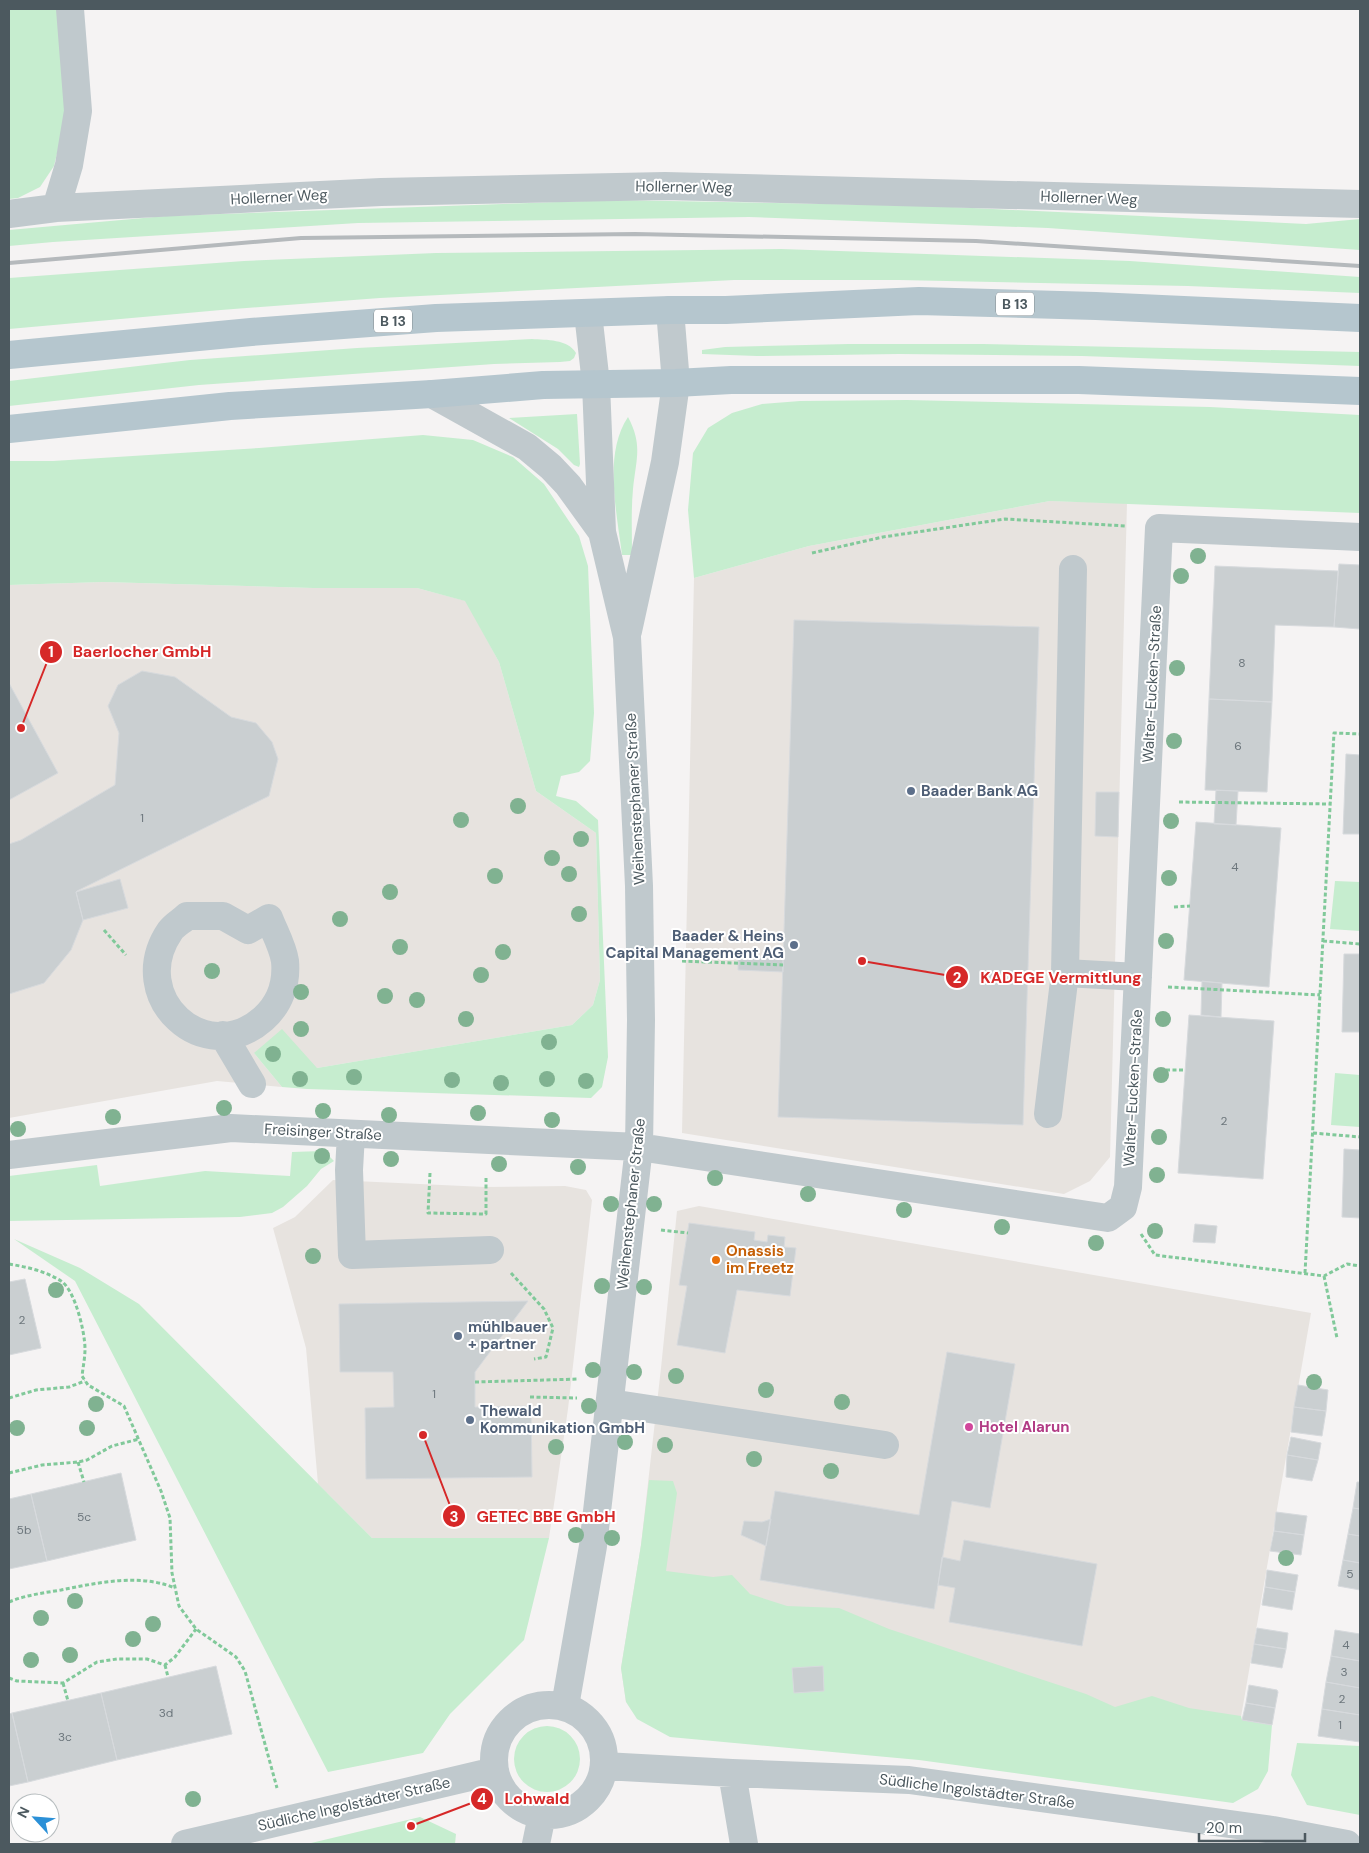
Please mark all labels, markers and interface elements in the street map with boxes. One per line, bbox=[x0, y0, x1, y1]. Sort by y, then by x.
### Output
street label: Hollerner Weg bbox=[635, 176, 733, 198]
street label: Hollerner Weg bbox=[230, 184, 328, 210]
street label: Hollerner Weg bbox=[1040, 186, 1138, 210]
road number: B 13 bbox=[996, 292, 1034, 316]
road number: B 13 bbox=[374, 310, 412, 332]
street label: Walter-Eucken-Straße bbox=[1138, 605, 1166, 763]
callout: Baerlocher GmbH bbox=[38, 636, 222, 667]
text: Baerlocher GmbH bbox=[73, 641, 211, 662]
text: 1 bbox=[48, 642, 54, 662]
house number: 8 bbox=[1238, 655, 1246, 671]
street label: Weihenstephaner Straße bbox=[621, 712, 649, 886]
house number: 6 bbox=[1234, 738, 1242, 754]
place label: Baader Bank AG bbox=[921, 781, 1038, 801]
marker: Baader Bank AG bbox=[905, 785, 917, 797]
house number: 1 bbox=[140, 810, 144, 826]
house number: 4 bbox=[1231, 859, 1239, 875]
place label: Baader & Heins Capital Management AG bbox=[605, 926, 784, 963]
marker: Baader & Heins Capital Management AG bbox=[788, 939, 800, 951]
callout: KADEGE Vermittlung bbox=[945, 962, 1151, 993]
text: KADEGE Vermittlung bbox=[980, 967, 1142, 988]
text: 2 bbox=[953, 968, 962, 988]
street label: Walter-Eucken-Straße bbox=[1119, 1009, 1147, 1167]
house number: 2 bbox=[1221, 1113, 1228, 1129]
street label: Weihenstephaner Straße bbox=[612, 1117, 650, 1291]
street label: Freisinger Straße bbox=[264, 1119, 382, 1145]
place label: Onassis im Freetz bbox=[726, 1241, 794, 1278]
marker: Onassis im Freetz bbox=[710, 1254, 722, 1266]
house number: 2 bbox=[19, 1312, 26, 1328]
place label: mühlbauer + partner bbox=[468, 1317, 548, 1354]
marker: mühlbauer + partner bbox=[452, 1330, 464, 1342]
house number: 1 bbox=[432, 1386, 436, 1402]
place label: Thewald Kommunikation GmbH bbox=[480, 1401, 645, 1438]
marker: Thewald Kommunikation GmbH bbox=[464, 1414, 476, 1426]
place label: Hotel Alarun bbox=[979, 1417, 1069, 1437]
marker: Hotel Alarun bbox=[963, 1421, 975, 1433]
callout: GETEC BBE GmbH bbox=[442, 1501, 626, 1532]
text: GETEC BBE GmbH bbox=[476, 1506, 616, 1527]
text: 3 bbox=[449, 1507, 459, 1527]
house number: 5c bbox=[77, 1509, 91, 1525]
house number: 5b bbox=[17, 1522, 31, 1538]
house number: 5 bbox=[1346, 1566, 1354, 1582]
house number: 4 bbox=[1342, 1637, 1350, 1653]
house number: 3 bbox=[1340, 1664, 1348, 1680]
house number: 2 bbox=[1339, 1691, 1346, 1707]
house number: 3d bbox=[159, 1705, 173, 1721]
house number: 1 bbox=[1338, 1717, 1342, 1733]
house number: 3c bbox=[58, 1729, 72, 1745]
street label: Südliche Ingolstädter Straße bbox=[878, 1769, 1076, 1813]
street label: Südliche Ingolstädter Straße bbox=[256, 1772, 452, 1836]
callout: Lohwald bbox=[470, 1783, 580, 1814]
text: Lohwald bbox=[504, 1788, 570, 1809]
text: 4 bbox=[477, 1789, 487, 1809]
north arrow bbox=[10, 1793, 60, 1843]
text: N bbox=[13, 1804, 34, 1821]
scale bar bbox=[1199, 1810, 1305, 1842]
text: 20 m bbox=[1206, 1818, 1242, 1838]

